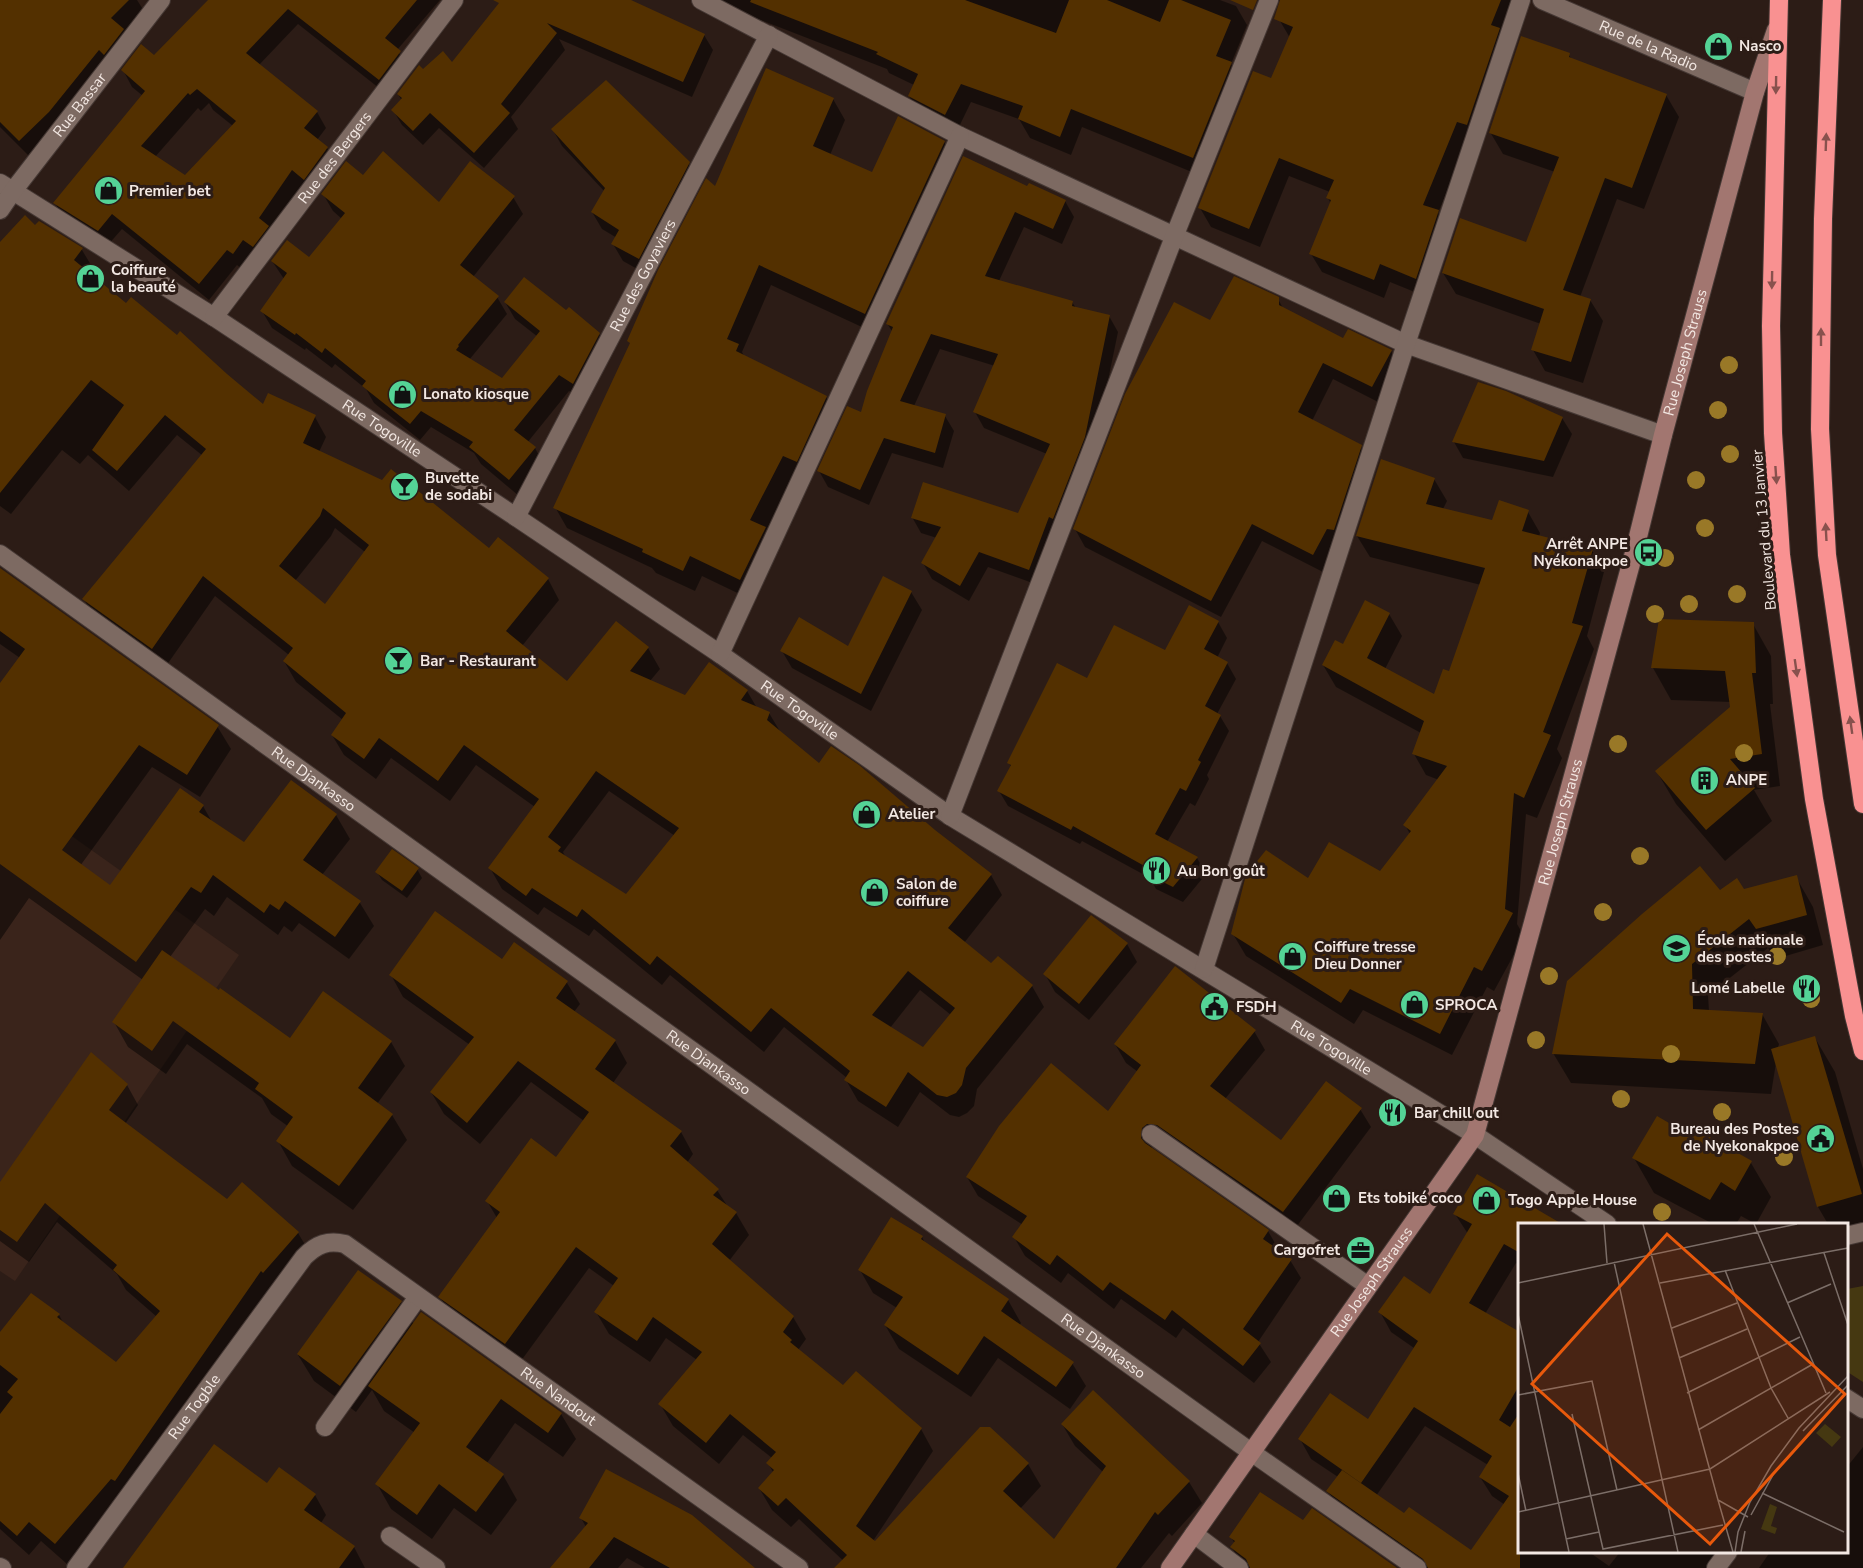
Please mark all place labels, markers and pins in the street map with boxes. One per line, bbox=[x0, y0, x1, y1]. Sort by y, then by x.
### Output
shop icon: Nasco bbox=[1702, 30, 1734, 62]
place label: Nasco bbox=[1739, 36, 1782, 56]
shop icon: Premier bet bbox=[92, 175, 124, 207]
place label: Premier bet bbox=[129, 181, 211, 201]
place label: Coiffure la beauté bbox=[111, 260, 176, 297]
shop icon: Coiffure la beauté bbox=[74, 263, 106, 295]
shop icon: Lonato kiosque bbox=[386, 378, 418, 410]
place label: Lonato kiosque bbox=[423, 384, 529, 404]
place label: Buvette de sodabi bbox=[425, 468, 492, 505]
bar icon: Buvette de sodabi bbox=[388, 471, 420, 503]
place label: Arrêt ANPE Nyékonakpoe bbox=[1534, 534, 1628, 571]
bus stop icon: Arrêt ANPE Nyékonakpoe bbox=[1633, 537, 1665, 569]
bar icon: Bar - Restaurant bbox=[383, 645, 415, 677]
place label: Bar - Restaurant bbox=[420, 651, 536, 671]
building icon: ANPE bbox=[1689, 764, 1721, 796]
place label: ANPE bbox=[1726, 770, 1767, 790]
shop icon: Atelier bbox=[851, 798, 883, 830]
place label: Atelier bbox=[888, 804, 935, 824]
restaurant icon: Au Bon goût bbox=[1140, 855, 1172, 887]
place label: Au Bon goût bbox=[1177, 861, 1265, 881]
place label: Salon de coiffure bbox=[896, 874, 957, 911]
shop icon: Salon de coiffure bbox=[859, 877, 891, 909]
place label: École nationale des postes bbox=[1697, 930, 1803, 967]
school or university icon: École nationale des postes bbox=[1660, 933, 1692, 965]
place label: Coiffure tresse Dieu Donner bbox=[1314, 937, 1416, 974]
shop icon: Coiffure tresse Dieu Donner bbox=[1277, 940, 1309, 972]
restaurant icon: Lomé Labelle bbox=[1790, 972, 1822, 1004]
place label: Lomé Labelle bbox=[1691, 978, 1785, 998]
shop icon: SPROCA bbox=[1398, 989, 1430, 1021]
public building icon: FSDH bbox=[1199, 991, 1231, 1023]
place label: SPROCA bbox=[1435, 995, 1498, 1015]
place label: FSDH bbox=[1236, 997, 1277, 1017]
restaurant icon: Bar chill out bbox=[1377, 1097, 1409, 1129]
place label: Bar chill out bbox=[1414, 1103, 1499, 1123]
place label: Bureau des Postes de Nyekonakpoe bbox=[1670, 1119, 1799, 1156]
public building icon: Bureau des Postes de Nyekonakpoe bbox=[1804, 1122, 1836, 1154]
shop icon: Ets tobiké coco bbox=[1321, 1182, 1353, 1214]
shop icon: Togo Apple House bbox=[1471, 1184, 1503, 1216]
place label: Ets tobiké coco bbox=[1358, 1188, 1463, 1208]
place label: Togo Apple House bbox=[1508, 1190, 1637, 1210]
office icon: Cargofret bbox=[1345, 1234, 1377, 1266]
place label: Cargofret bbox=[1273, 1240, 1340, 1260]

